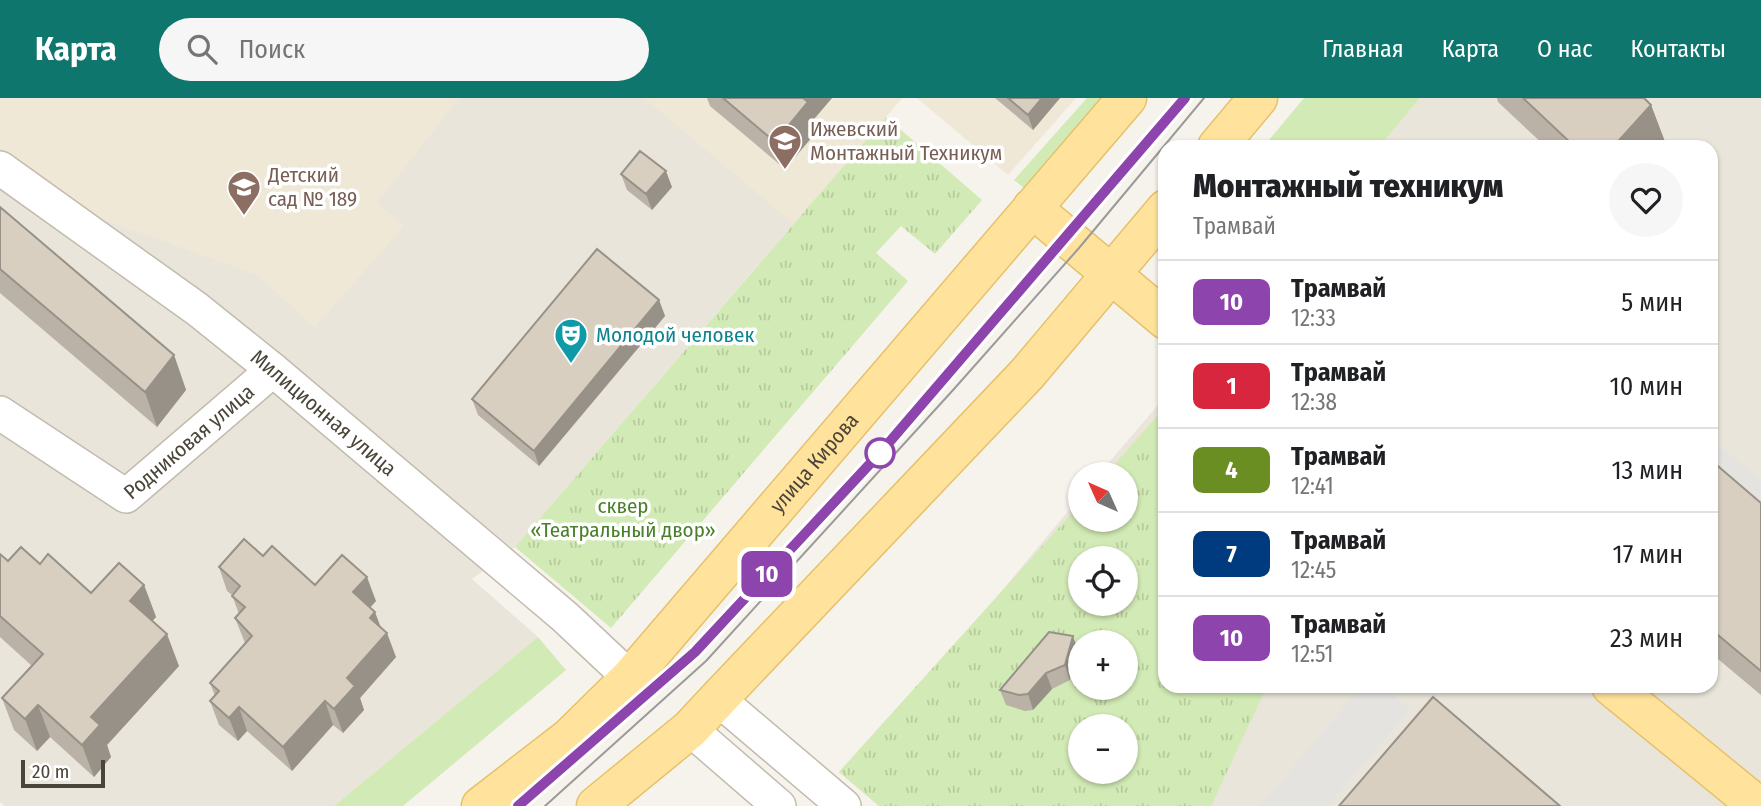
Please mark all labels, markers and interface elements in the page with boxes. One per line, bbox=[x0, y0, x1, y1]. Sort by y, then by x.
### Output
search box bbox=[159, 18, 649, 81]
text: Карта bbox=[35, 29, 117, 69]
icon: search bbox=[183, 30, 221, 68]
text: Поиск bbox=[239, 34, 305, 65]
text: Главная bbox=[1322, 35, 1404, 63]
text: Карта bbox=[1442, 35, 1499, 63]
text: О нас bbox=[1537, 35, 1592, 63]
text: Контакты bbox=[1630, 35, 1726, 63]
place label: Ижевский Монтажный Техникум bbox=[810, 116, 1002, 166]
school or university icon: Ижевский Монтажный Техникум bbox=[766, 122, 804, 171]
place label: Детский сад № 189 bbox=[267, 162, 357, 212]
button: heart bbox=[1609, 163, 1683, 237]
text: Монтажный техникум bbox=[1193, 166, 1503, 206]
school or university icon: Детский сад № 189 bbox=[225, 168, 263, 217]
text: Трамвай bbox=[1193, 212, 1276, 240]
text: Трамвай bbox=[1291, 273, 1386, 304]
text: 5 мин bbox=[1621, 287, 1683, 318]
text: 10 bbox=[1220, 288, 1243, 316]
text: 12:33 bbox=[1291, 304, 1336, 332]
theatre icon: Молодой человек bbox=[552, 316, 590, 365]
place label: Молодой человек bbox=[596, 322, 754, 348]
street label: Милиционная улица bbox=[245, 344, 402, 482]
text: Трамвай bbox=[1291, 357, 1386, 388]
text: 10 мин bbox=[1610, 371, 1683, 402]
text: 1 bbox=[1226, 372, 1237, 400]
street label: Родниковая улица bbox=[119, 379, 260, 505]
text: 12:38 bbox=[1291, 388, 1337, 416]
street label: улица Кирова bbox=[764, 408, 864, 518]
unlabelled marker bbox=[865, 438, 895, 468]
text: Трамвай bbox=[1291, 441, 1386, 472]
text: 13 мин bbox=[1611, 455, 1683, 486]
text: 4 bbox=[1225, 456, 1238, 484]
north arrow bbox=[1068, 462, 1138, 532]
map controls bbox=[1068, 462, 1138, 784]
text: 12:41 bbox=[1291, 472, 1334, 500]
park label: сквер «Театральный двор» bbox=[530, 493, 716, 543]
text: Трамвай bbox=[1291, 525, 1386, 556]
text: 17 мин bbox=[1613, 539, 1683, 570]
text: 7 bbox=[1226, 540, 1237, 568]
button: locate bbox=[1068, 546, 1138, 616]
line badge: 10 bbox=[736, 551, 798, 597]
text: 12:45 bbox=[1291, 556, 1336, 584]
text: 10 bbox=[755, 560, 779, 588]
text: Трамвай bbox=[1291, 609, 1386, 640]
text: 23 мин bbox=[1610, 623, 1683, 654]
text: 10 bbox=[1220, 624, 1243, 652]
button: + bbox=[1068, 630, 1138, 700]
text: 12:51 bbox=[1291, 640, 1333, 668]
button: − bbox=[1068, 714, 1138, 784]
scale bar bbox=[21, 757, 105, 789]
text: 20 m bbox=[32, 760, 69, 783]

